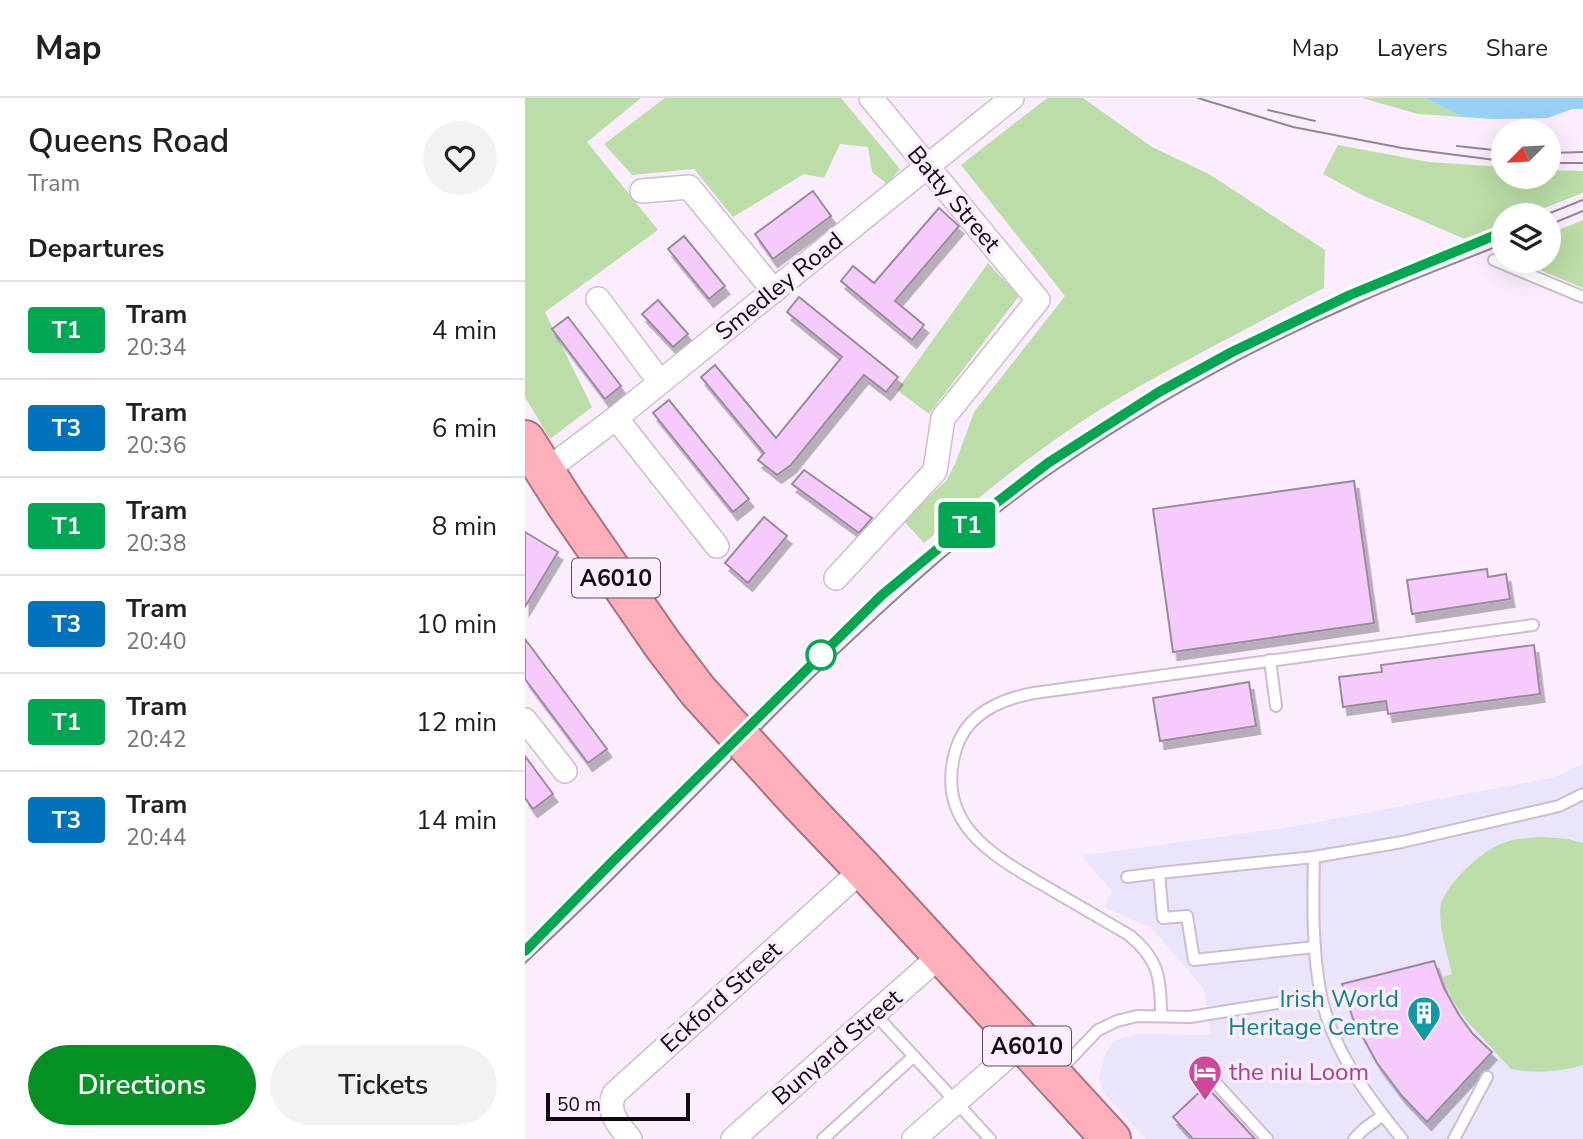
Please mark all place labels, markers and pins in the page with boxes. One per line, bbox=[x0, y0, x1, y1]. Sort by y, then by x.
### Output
unlabelled marker bbox=[806, 640, 836, 670]
place label: Irish World Heritage Centre bbox=[1228, 983, 1399, 1043]
building icon: Irish World Heritage Centre bbox=[1405, 994, 1443, 1043]
hotel icon: the niu Loom bbox=[1186, 1053, 1224, 1102]
place label: the niu Loom bbox=[1229, 1056, 1369, 1088]

